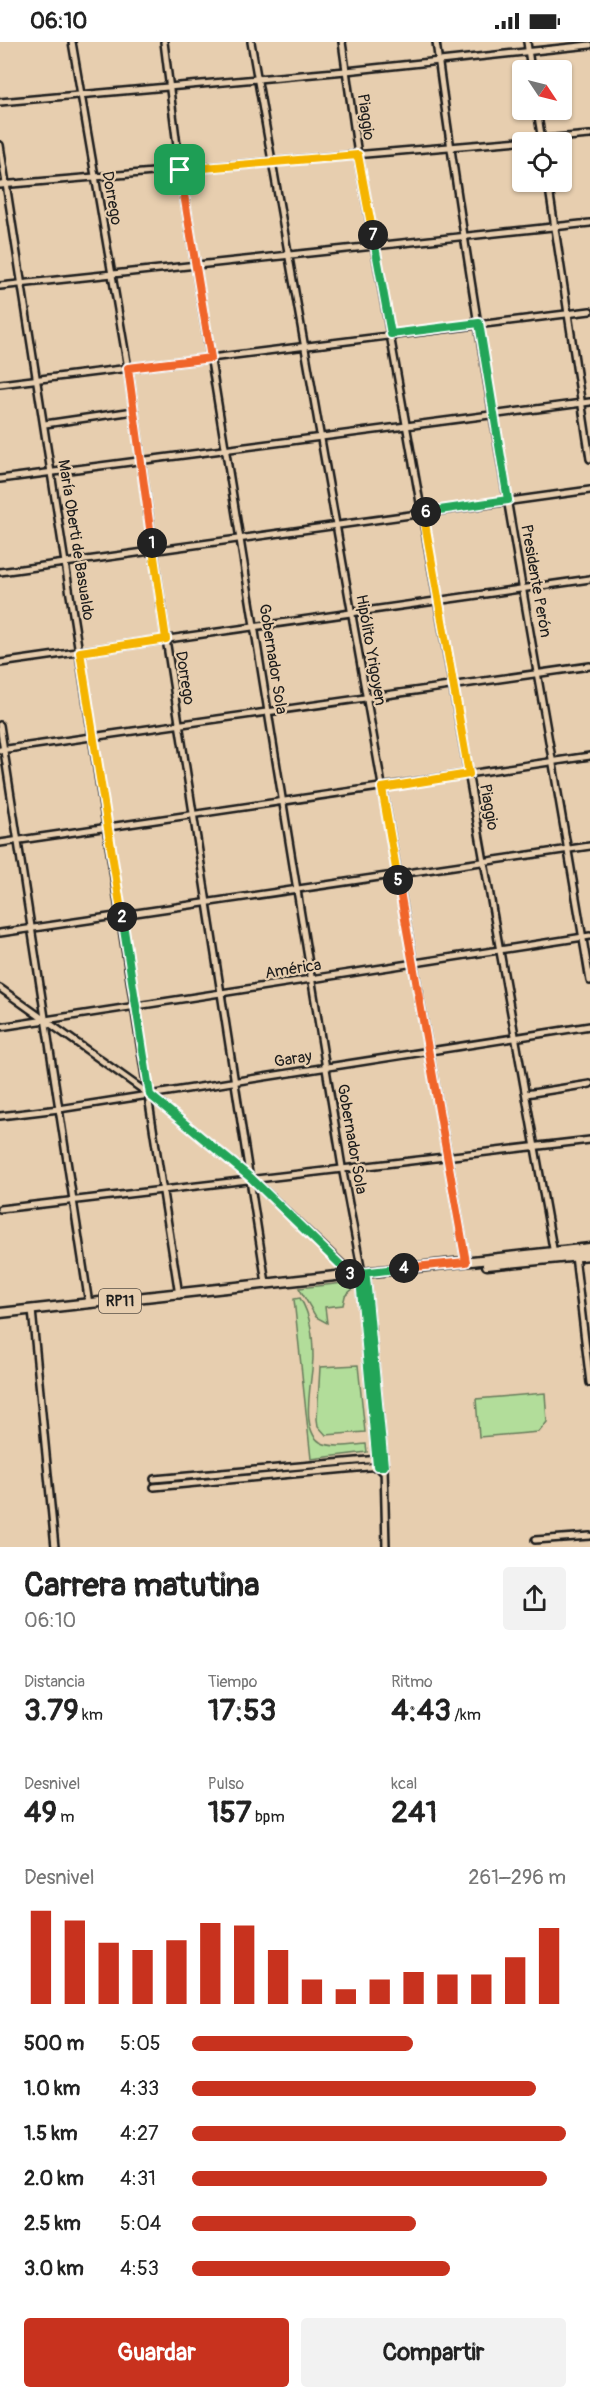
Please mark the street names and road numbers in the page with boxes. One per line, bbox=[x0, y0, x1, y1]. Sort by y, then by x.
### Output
street label: Piaggio bbox=[353, 93, 379, 142]
street label: Dorrego bbox=[97, 170, 127, 227]
street label: María Oberti de Basualdo bbox=[53, 458, 99, 622]
street label: Presidente Perón bbox=[516, 523, 556, 639]
street label: Hipólito Yrigoyen bbox=[351, 593, 391, 707]
street label: Gobernador Sola bbox=[254, 602, 292, 716]
street label: Dorrego bbox=[171, 650, 199, 707]
street label: Piaggio bbox=[475, 782, 503, 832]
street label: América bbox=[263, 955, 323, 983]
street label: Garay bbox=[273, 1046, 314, 1072]
street label: Gobernador Sola bbox=[332, 1082, 372, 1196]
road number: RP11 bbox=[99, 1289, 141, 1313]

